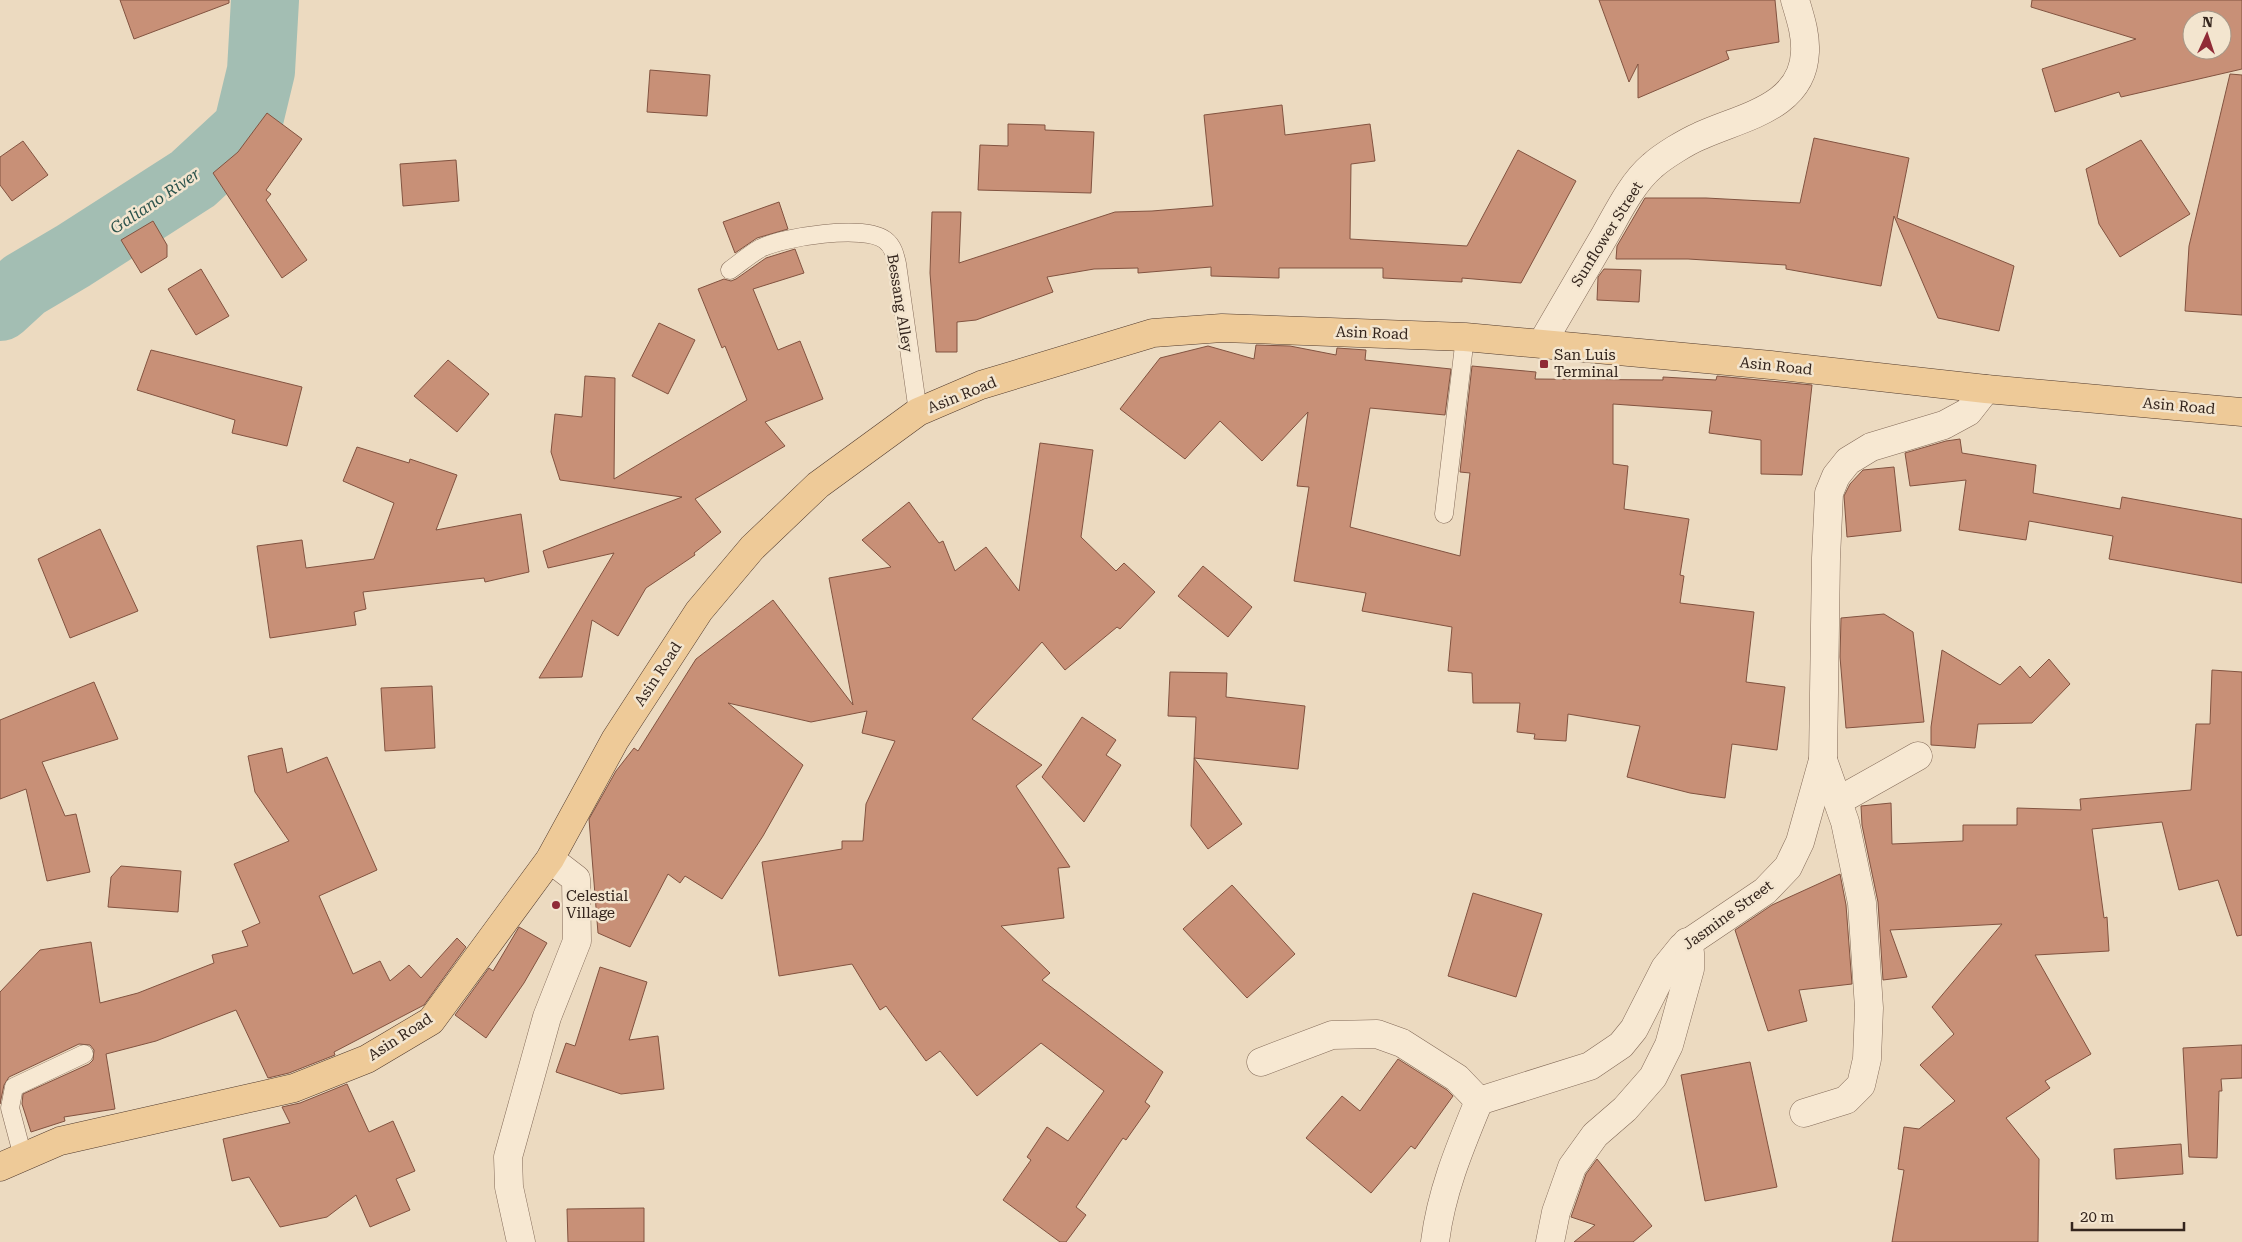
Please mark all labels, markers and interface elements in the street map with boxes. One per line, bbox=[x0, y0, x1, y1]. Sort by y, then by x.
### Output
north arrow bbox=[2182, 10, 2232, 60]
text: N bbox=[2202, 14, 2214, 30]
water label: Galiano River bbox=[107, 164, 204, 238]
street label: Sunflower Street bbox=[1567, 178, 1647, 290]
street label: Bessang Alley bbox=[883, 252, 917, 354]
street label: Asin Road bbox=[1335, 323, 1409, 343]
place label: San Luis Terminal bbox=[1554, 346, 1619, 381]
street label: Asin Road bbox=[1739, 353, 1814, 379]
marker: San Luis Terminal bbox=[1538, 358, 1550, 370]
street label: Asin Road bbox=[925, 373, 1000, 417]
street label: Asin Road bbox=[2142, 394, 2216, 418]
street label: Asin Road bbox=[631, 638, 686, 709]
street label: Jasmine Street bbox=[1680, 876, 1777, 954]
place label: Celestial Village bbox=[566, 887, 628, 922]
marker: Celestial Village bbox=[550, 899, 562, 911]
street label: Asin Road bbox=[365, 1009, 436, 1064]
scale bar bbox=[2072, 1200, 2184, 1232]
text: 20 m bbox=[2080, 1208, 2115, 1226]

